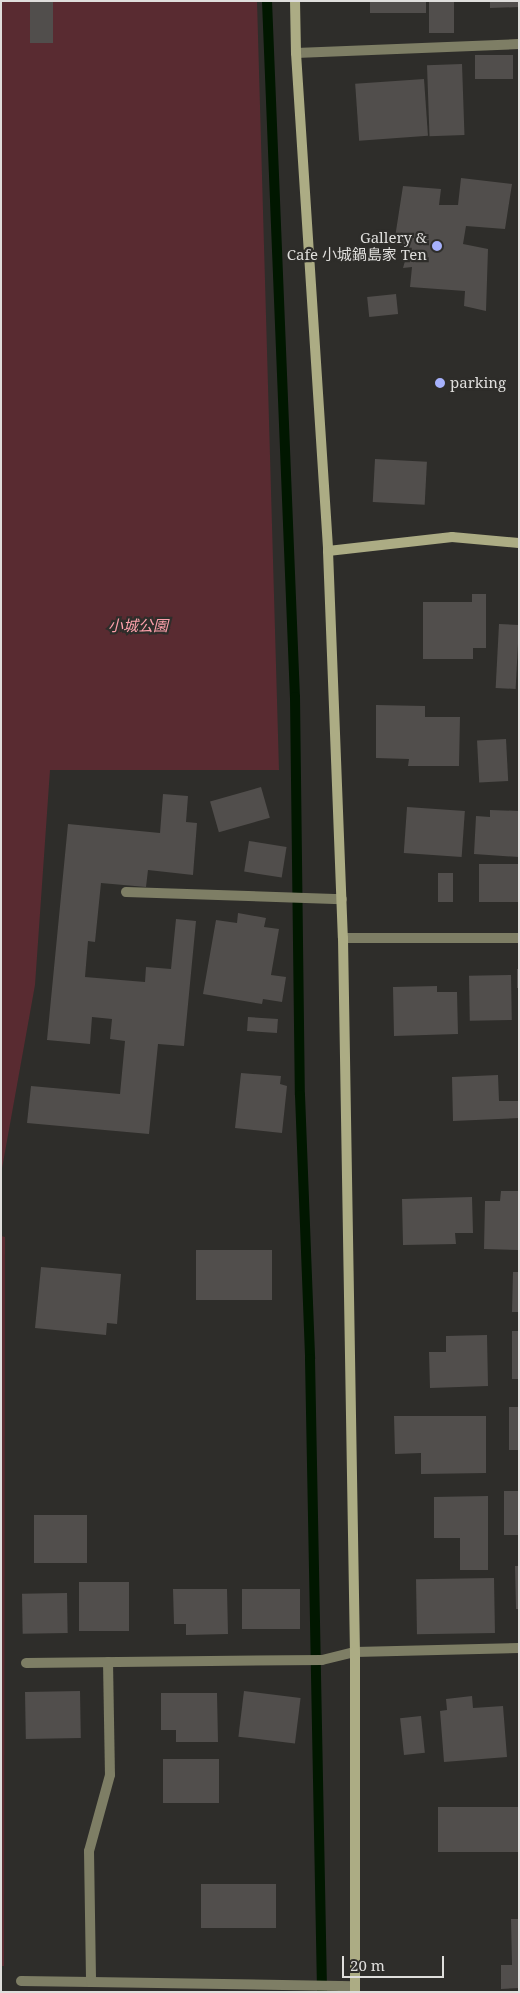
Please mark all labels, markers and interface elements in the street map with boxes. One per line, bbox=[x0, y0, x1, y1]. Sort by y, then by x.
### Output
place label: Gallery & Cafe 小城鍋島家 Ten bbox=[287, 228, 427, 263]
marker: Gallery & Cafe 小城鍋島家 Ten bbox=[431, 240, 443, 252]
place label: parking bbox=[450, 374, 506, 392]
marker: parking bbox=[434, 377, 446, 389]
park label: 小城公園 bbox=[108, 617, 168, 635]
scale bar bbox=[345, 1946, 448, 1978]
text: 20 m bbox=[350, 1955, 385, 1975]

